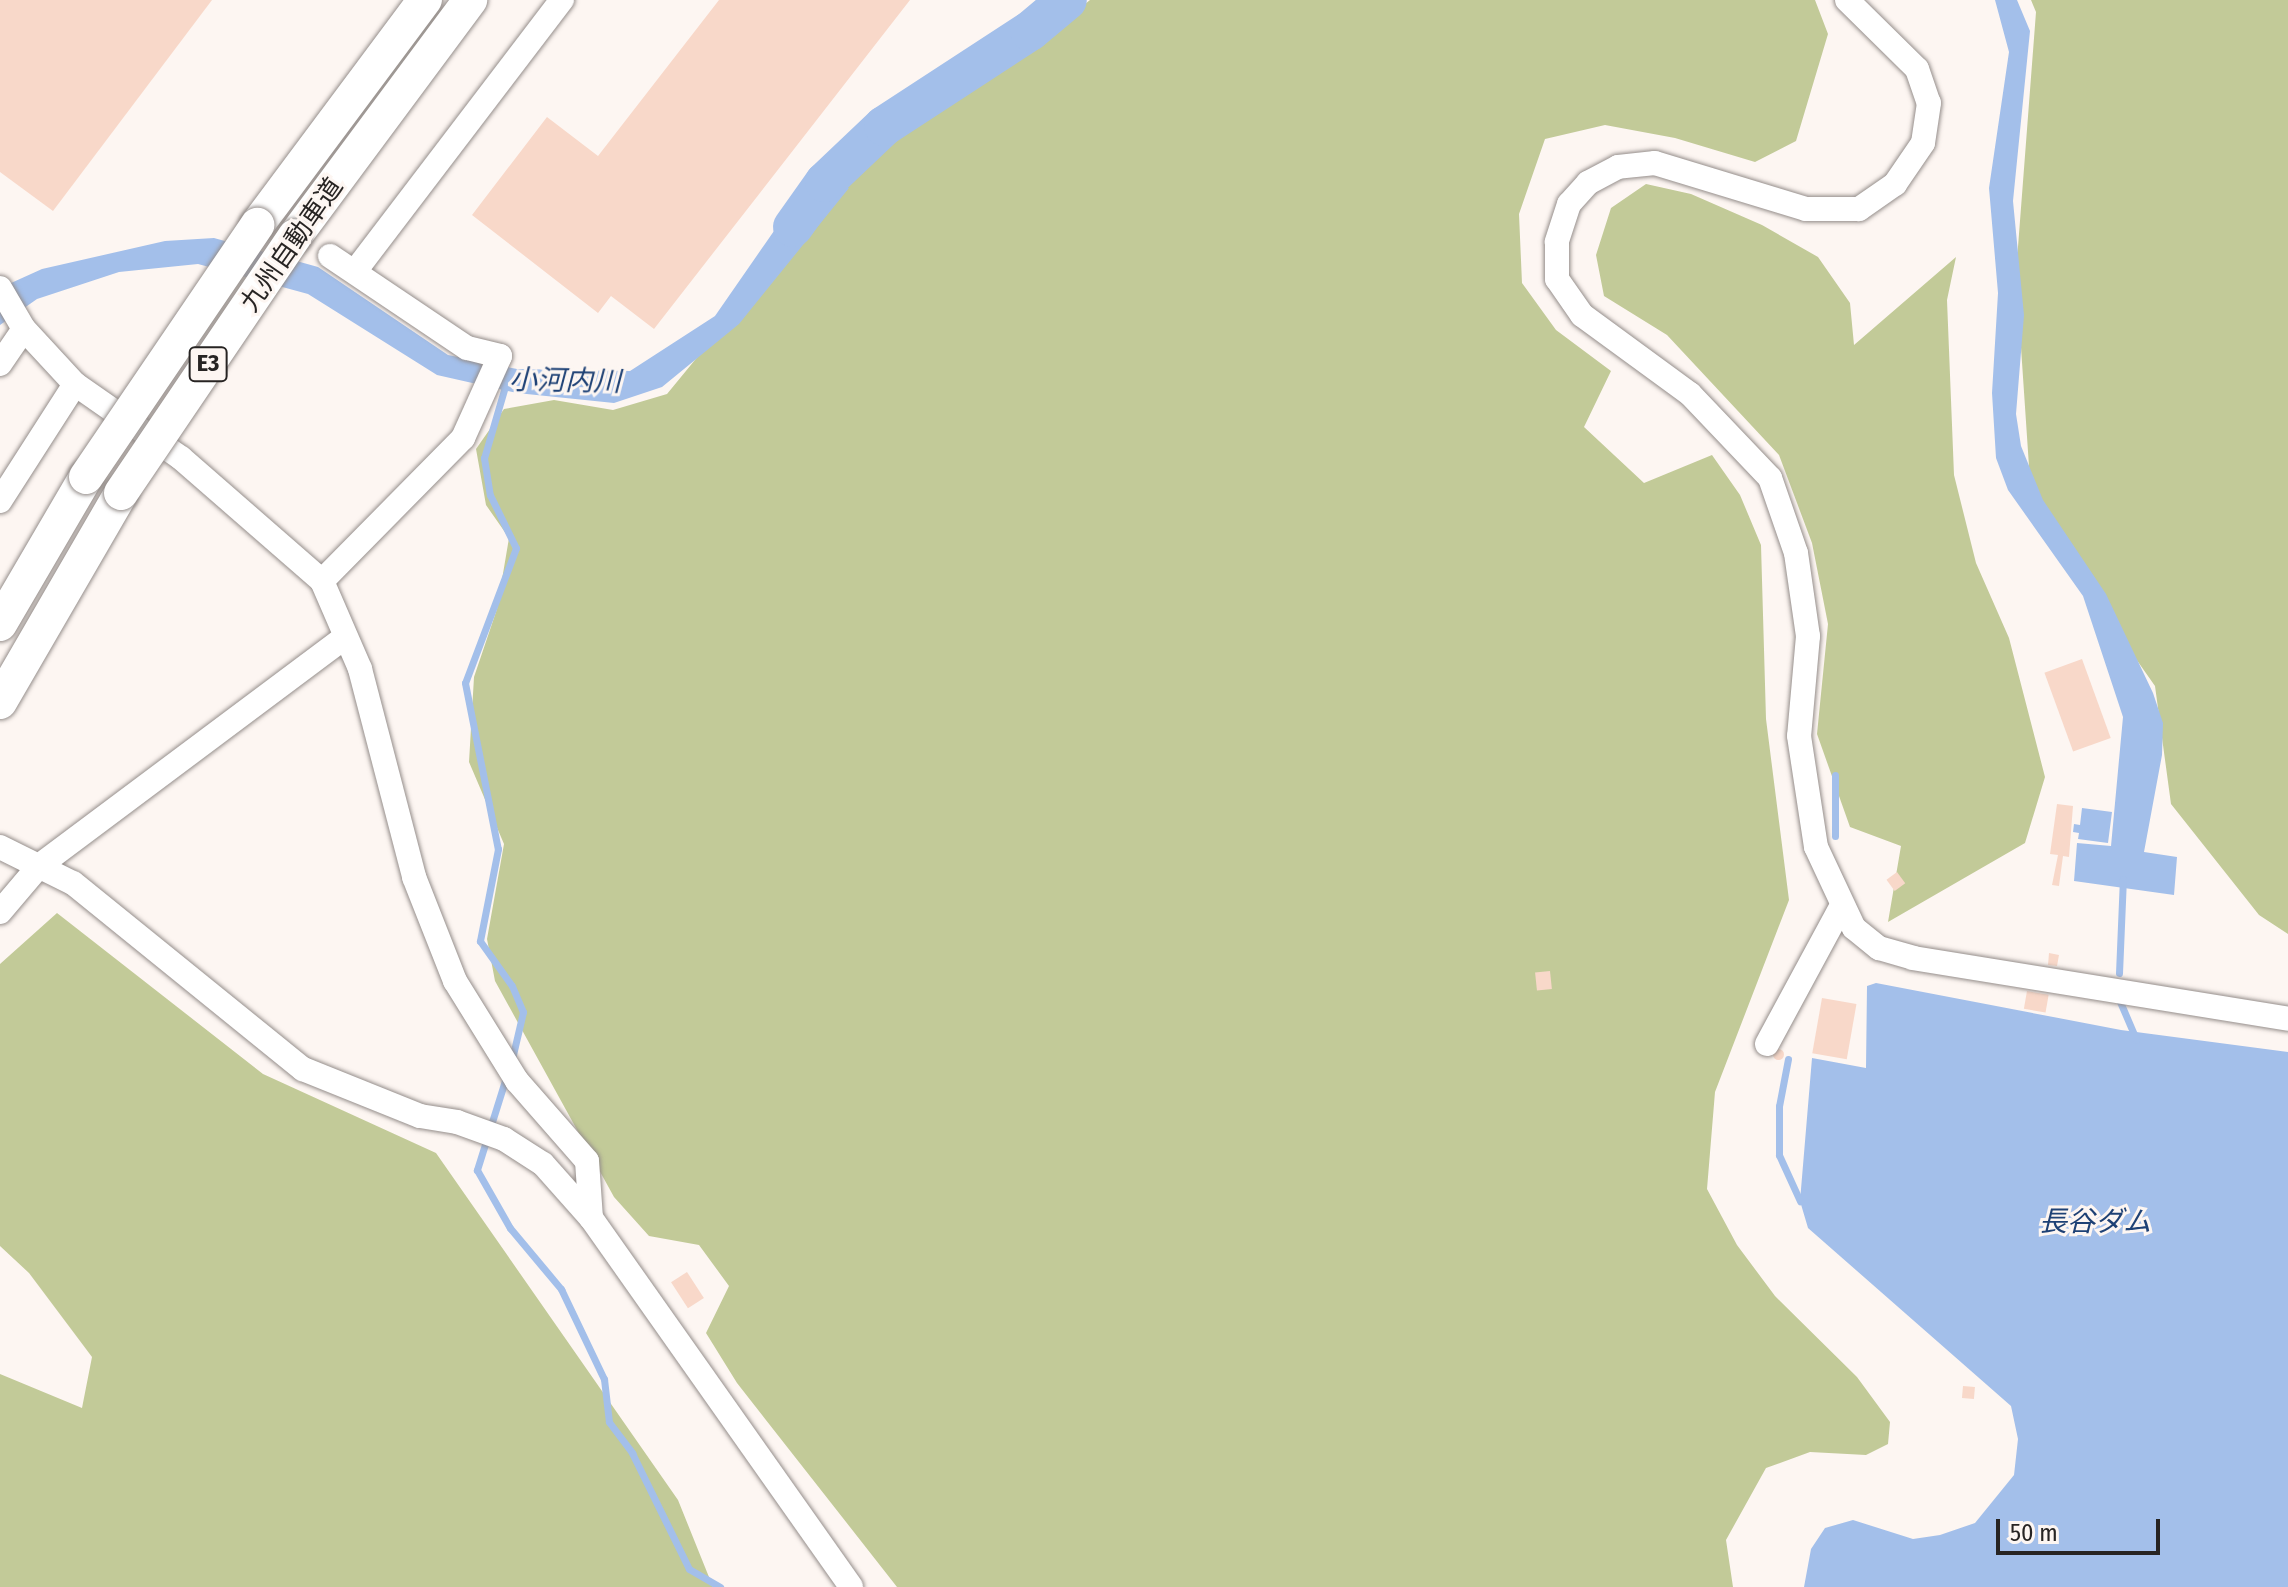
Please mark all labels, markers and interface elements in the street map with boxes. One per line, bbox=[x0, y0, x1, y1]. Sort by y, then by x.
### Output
street label: 九州自動車道 bbox=[234, 172, 350, 318]
road number: E3 bbox=[188, 344, 228, 384]
water label: 小河内川 bbox=[509, 363, 621, 399]
water label: 長谷ダム bbox=[2039, 1205, 2151, 1239]
scale bar bbox=[2000, 1503, 2164, 1553]
text: 50 m bbox=[2010, 1519, 2058, 1547]

